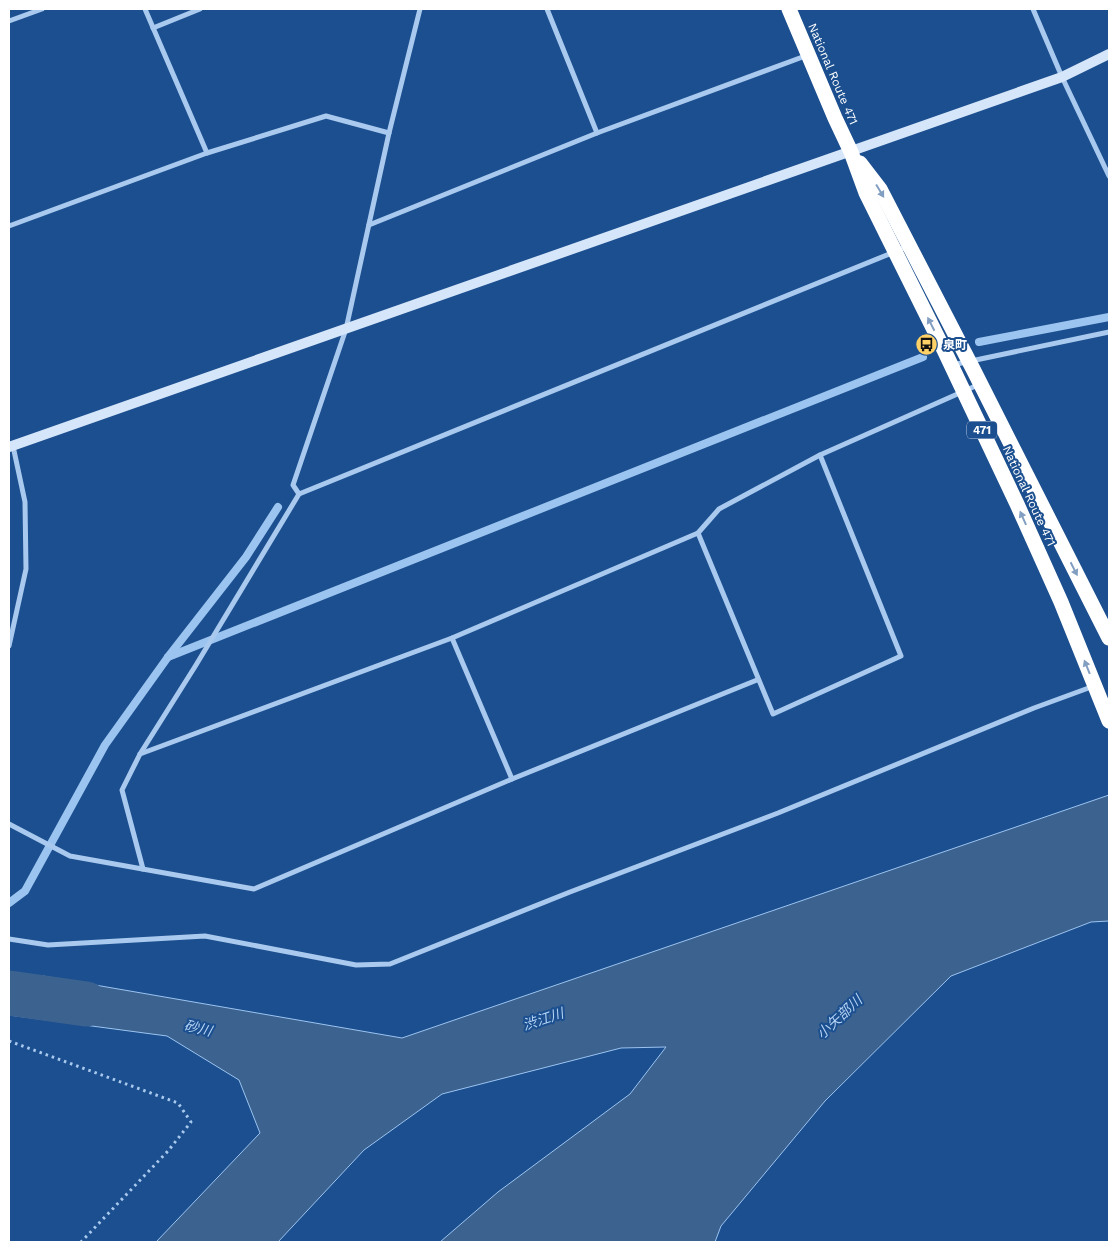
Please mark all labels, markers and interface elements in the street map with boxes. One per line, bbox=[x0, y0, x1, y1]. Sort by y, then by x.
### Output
street label: National Route 471 bbox=[805, 21, 861, 127]
one-way arrow bbox=[876, 184, 885, 198]
one-way arrow bbox=[927, 316, 935, 331]
bus stop icon: 泉町 bbox=[915, 333, 939, 357]
place label: 泉町 bbox=[943, 338, 967, 352]
road number: 471 bbox=[967, 422, 997, 438]
street label: National Route 471 bbox=[1000, 444, 1058, 548]
one-way arrow bbox=[1019, 511, 1027, 525]
one-way arrow bbox=[1070, 562, 1078, 576]
one-way arrow bbox=[1083, 660, 1091, 674]
water label: 小矢部川 bbox=[813, 991, 866, 1042]
water label: 渋江川 bbox=[521, 1004, 567, 1033]
water label: 砂川 bbox=[182, 1017, 215, 1040]

